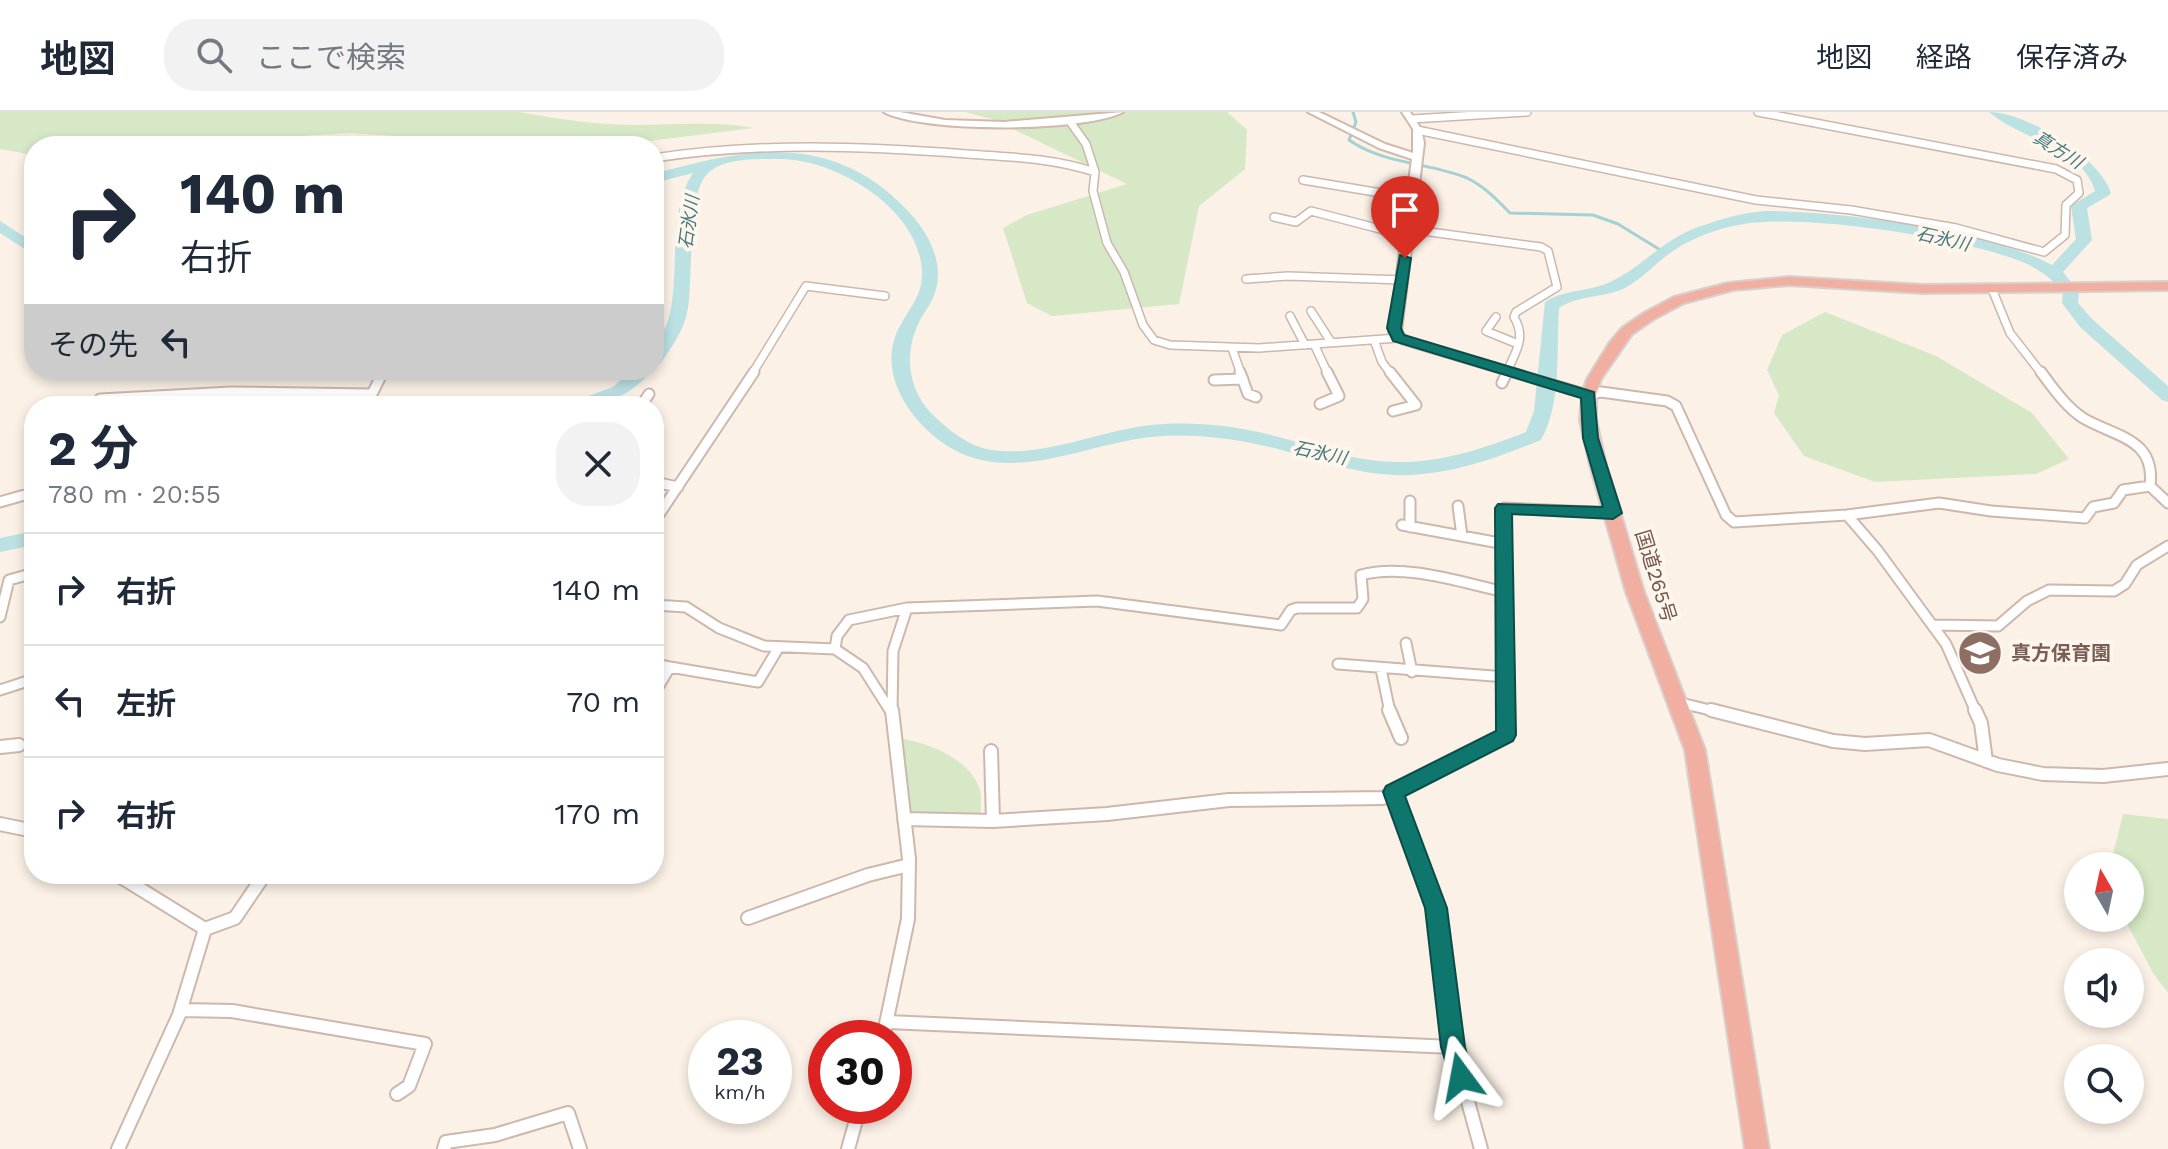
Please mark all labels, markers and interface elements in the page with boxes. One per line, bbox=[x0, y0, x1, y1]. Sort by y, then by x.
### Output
search box bbox=[164, 19, 724, 91]
icon: search bbox=[192, 33, 236, 77]
text: 地図 bbox=[40, 37, 116, 81]
text: ここで検索 bbox=[256, 40, 406, 75]
text: 地図 bbox=[1816, 41, 1872, 74]
text: 経路 bbox=[1916, 41, 1972, 74]
text: 保存済み bbox=[2016, 41, 2128, 74]
water label: 真方川 bbox=[2030, 126, 2088, 174]
text: 140 m bbox=[180, 161, 345, 227]
icon: right bbox=[48, 168, 152, 272]
pin bbox=[1371, 176, 1439, 258]
icon: arrive bbox=[1383, 188, 1427, 232]
water label: 石氷川 bbox=[674, 192, 703, 250]
water label: 石氷川 bbox=[1914, 222, 1974, 255]
text: 右折 bbox=[180, 237, 252, 279]
icon: left bbox=[154, 320, 198, 364]
text: その先 bbox=[48, 327, 138, 362]
text: 2 分 bbox=[48, 420, 138, 477]
button: close bbox=[556, 422, 640, 506]
water label: 石氷川 bbox=[1292, 437, 1351, 469]
text: 780 m · 20:55 bbox=[48, 479, 221, 509]
street label: 国道265号 bbox=[1631, 527, 1681, 625]
icon: right bbox=[48, 567, 92, 611]
text: 140 m bbox=[552, 572, 640, 607]
text: 右折 bbox=[116, 574, 176, 609]
school or university icon: 真方保育園 bbox=[1956, 629, 2004, 677]
place label: 真方保育園 bbox=[2011, 641, 2111, 665]
icon: left bbox=[48, 679, 92, 723]
text: 70 m bbox=[566, 684, 640, 719]
text: 左折 bbox=[116, 686, 176, 721]
icon: right bbox=[48, 791, 92, 835]
text: 170 m bbox=[555, 796, 640, 831]
text: 右折 bbox=[116, 798, 176, 833]
north arrow bbox=[2064, 852, 2144, 932]
map controls bbox=[2064, 852, 2144, 1124]
button: sound bbox=[2064, 948, 2144, 1028]
speed limit sign: 30 bbox=[808, 1020, 912, 1124]
position arrow bbox=[1419, 1035, 1503, 1119]
text: 23 bbox=[716, 1038, 764, 1085]
button: search bbox=[2064, 1044, 2144, 1124]
text: km/h bbox=[714, 1080, 766, 1104]

